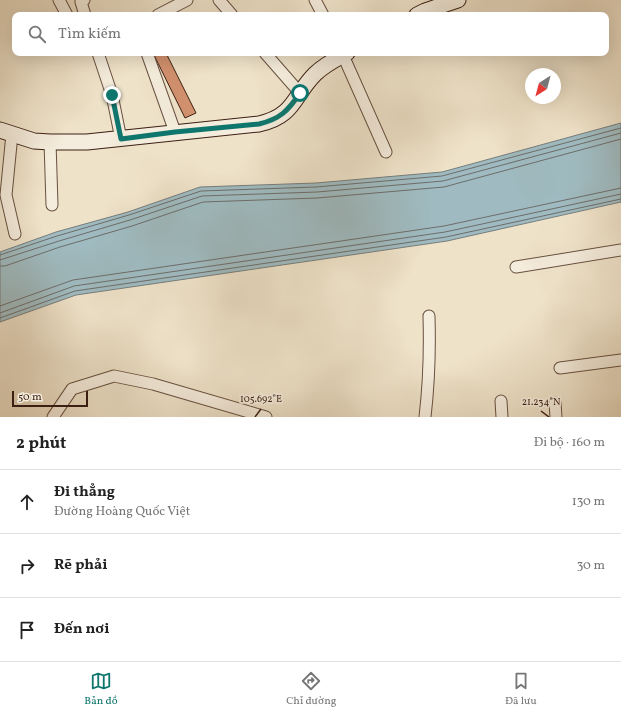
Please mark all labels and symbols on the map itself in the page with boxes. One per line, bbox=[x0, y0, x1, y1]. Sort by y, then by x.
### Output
north arrow bbox=[525, 68, 561, 104]
route start bbox=[291, 84, 309, 102]
route end bbox=[103, 86, 121, 104]
scale bar bbox=[12, 389, 88, 408]
text: 105.692°E bbox=[240, 392, 282, 406]
text: 21.234°N bbox=[522, 395, 561, 409]

